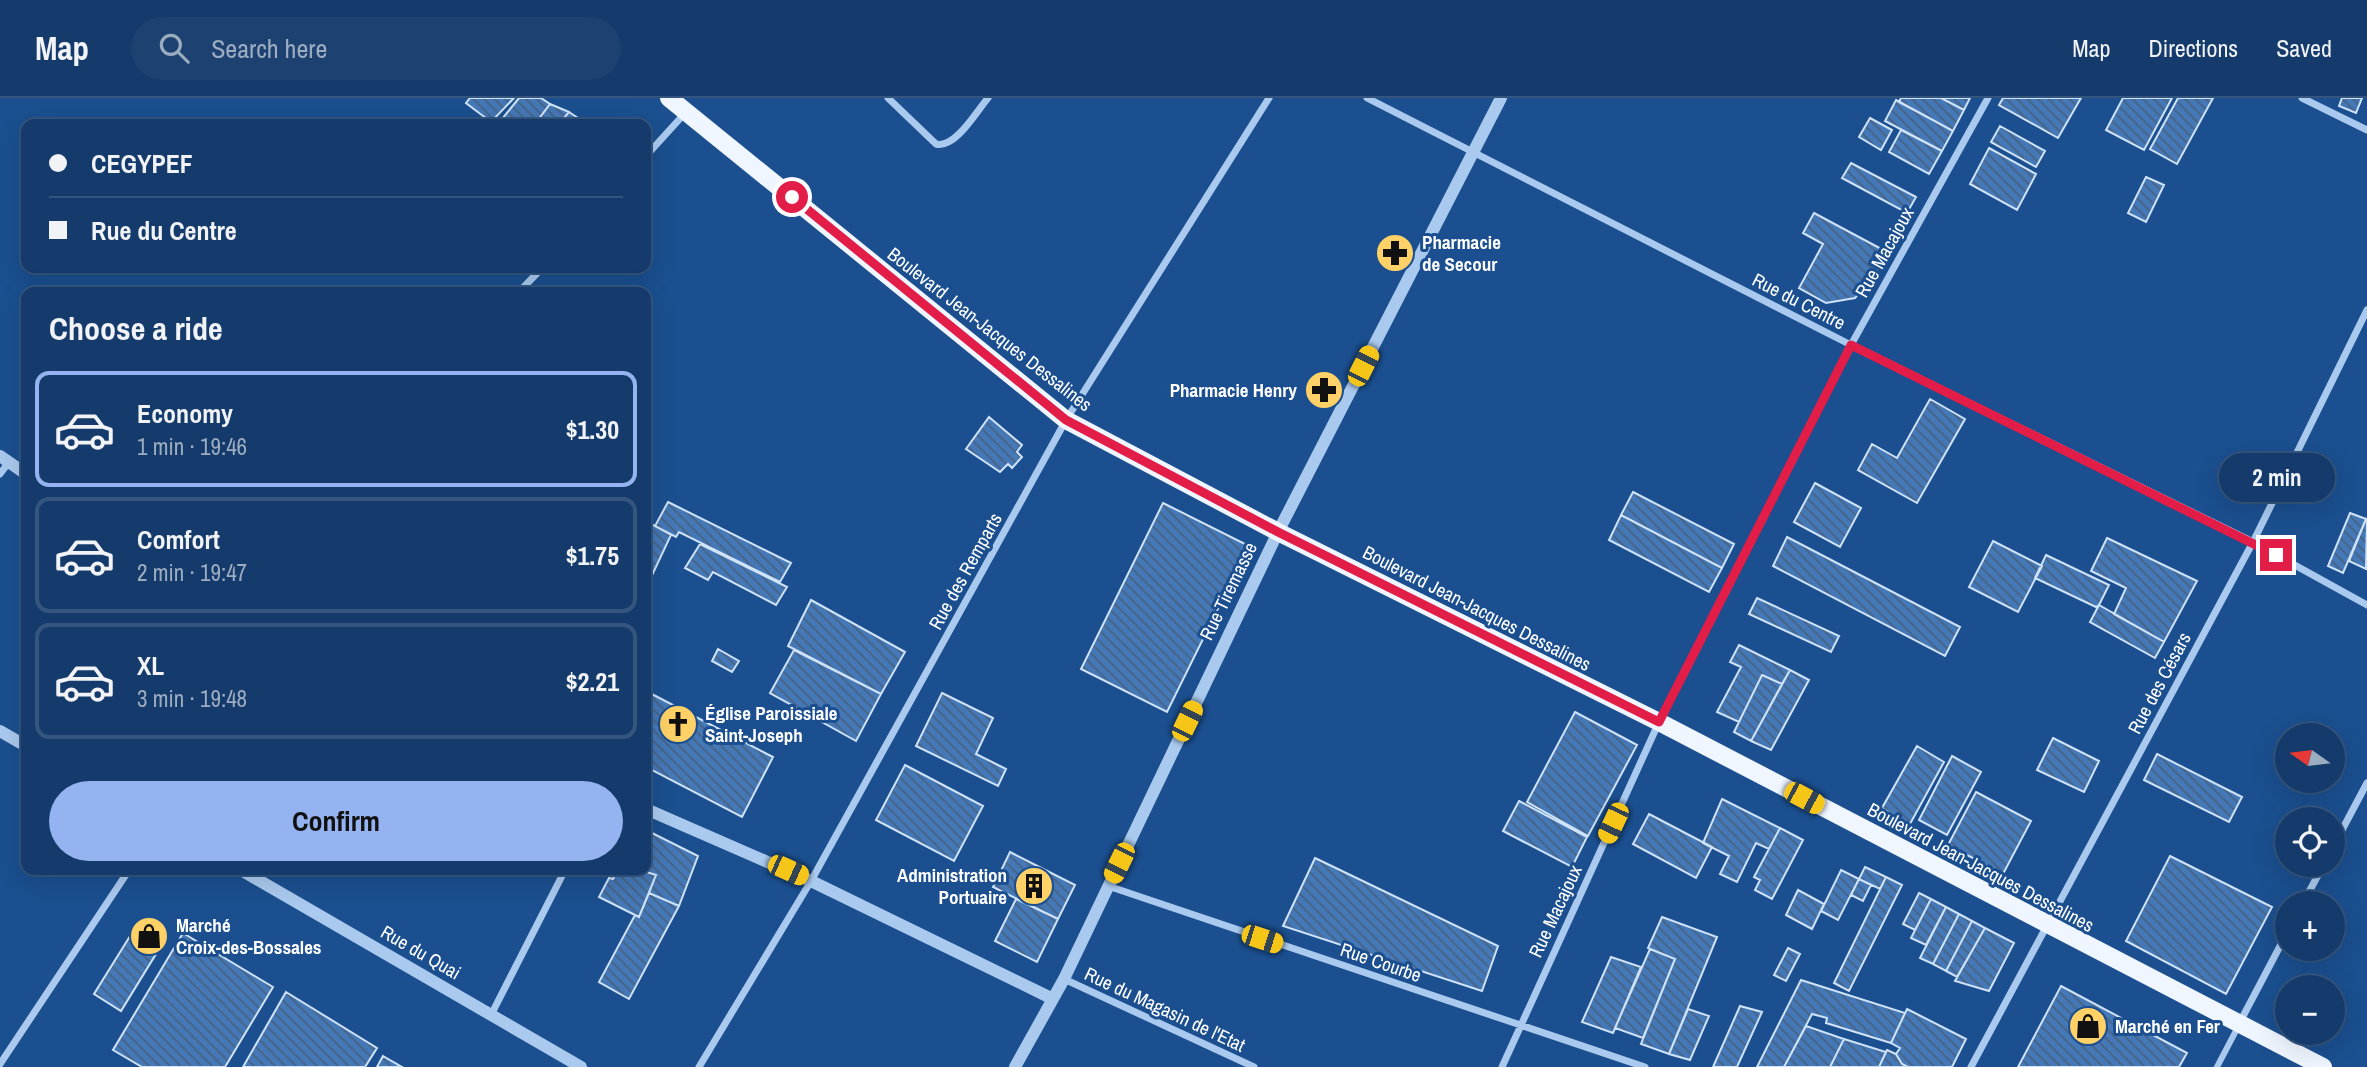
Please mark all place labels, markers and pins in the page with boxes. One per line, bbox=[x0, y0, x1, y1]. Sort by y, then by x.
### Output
place label: Pharmacie de Secour bbox=[1422, 229, 1501, 277]
pharmacy icon: Pharmacie de Secour bbox=[1374, 232, 1416, 274]
pharmacy icon: Pharmacie Henry bbox=[1303, 369, 1345, 411]
place label: Pharmacie Henry bbox=[1170, 377, 1297, 403]
place label: Église Paroissiale Saint-Joseph bbox=[705, 700, 838, 748]
church icon: Église Paroissiale Saint-Joseph bbox=[657, 703, 699, 745]
place label: Administration Portuaire bbox=[897, 862, 1007, 910]
building icon: Administration Portuaire bbox=[1013, 865, 1055, 907]
place label: Marché Croix-des-Bossales bbox=[176, 912, 321, 960]
shop icon: Marché Croix-des-Bossales bbox=[128, 915, 170, 957]
shop icon: Marché en Fer bbox=[2067, 1005, 2109, 1047]
place label: Marché en Fer bbox=[2115, 1013, 2220, 1039]

